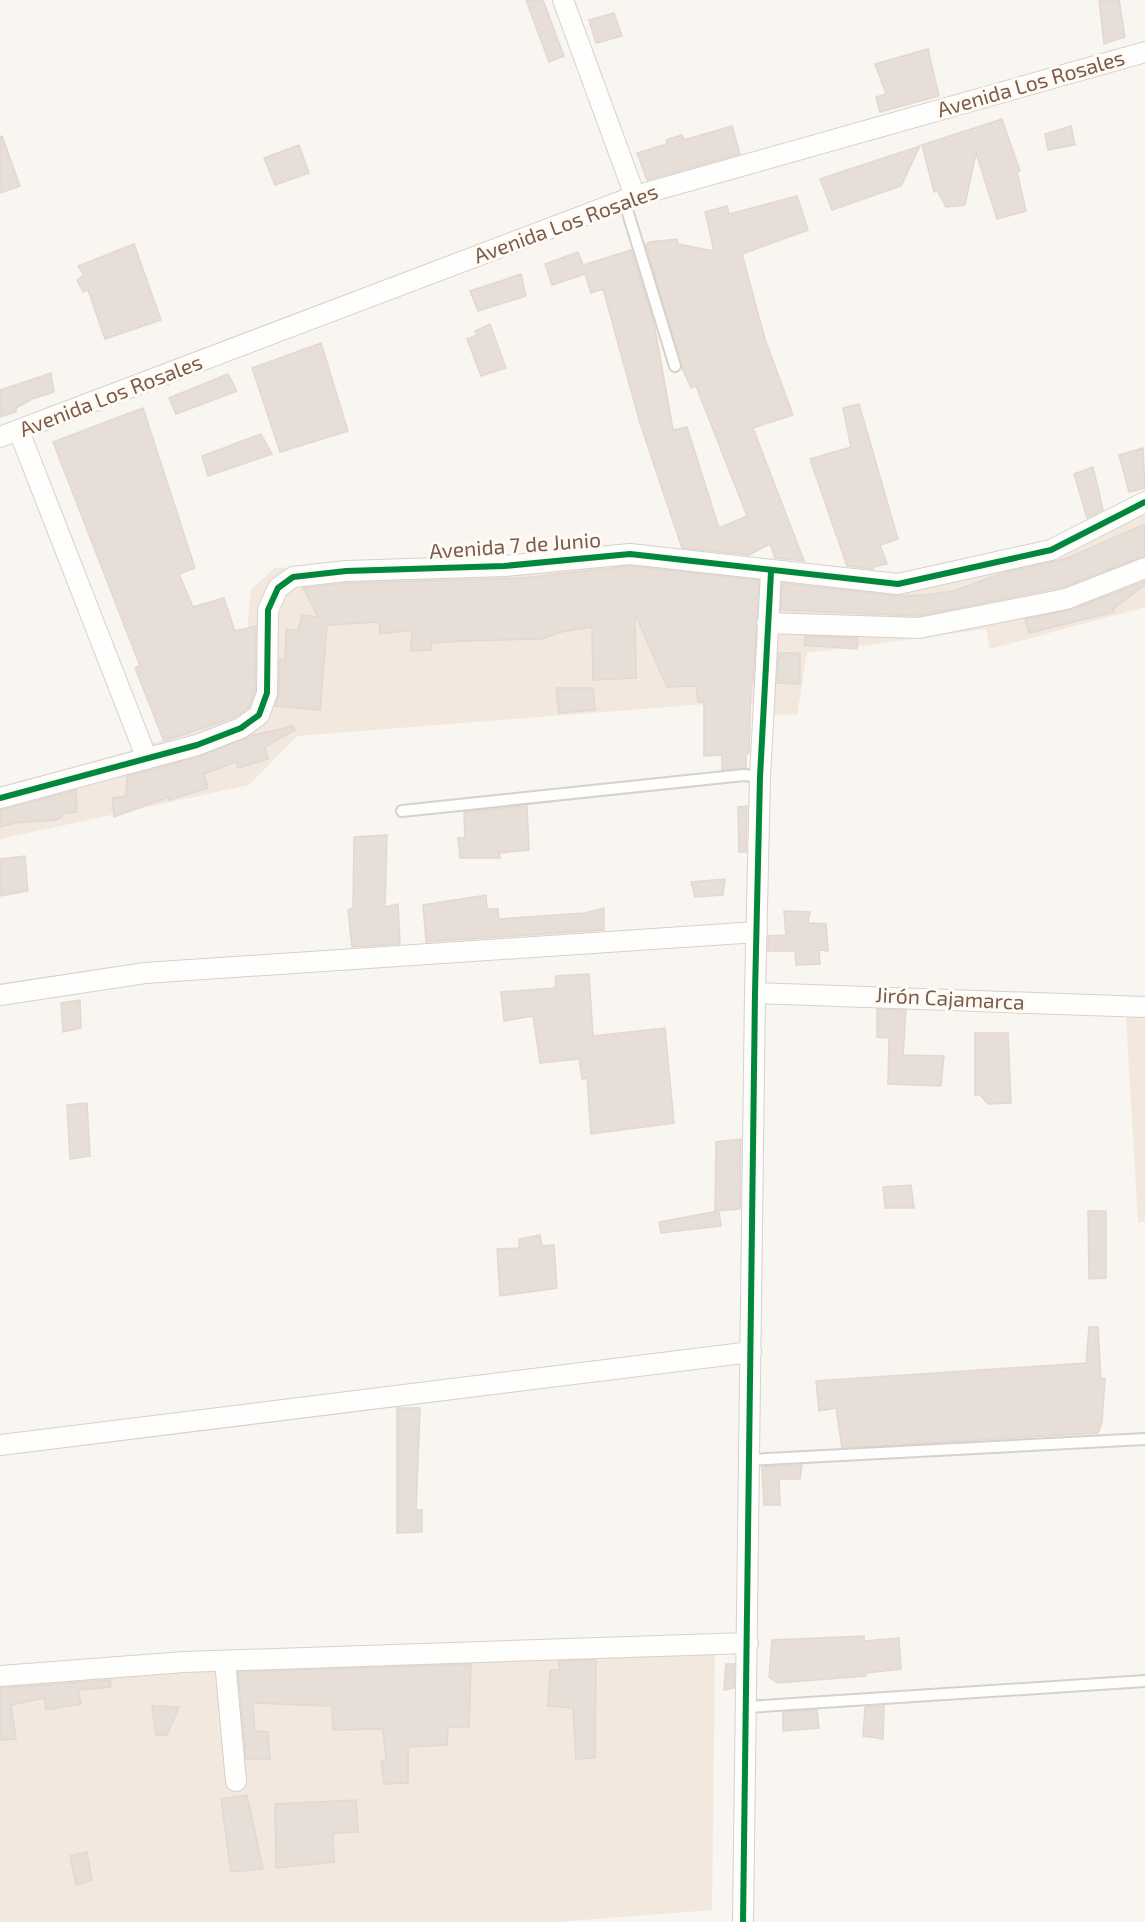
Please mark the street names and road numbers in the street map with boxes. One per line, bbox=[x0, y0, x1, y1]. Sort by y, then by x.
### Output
street label: Avenida Los Rosales bbox=[934, 44, 1127, 121]
street label: Avenida Los Rosales bbox=[470, 178, 661, 267]
street label: Avenida Los Rosales bbox=[16, 348, 205, 441]
street label: Avenida 7 de Junio bbox=[428, 526, 602, 563]
street label: Jirón Cajamarca bbox=[875, 981, 1025, 1015]

